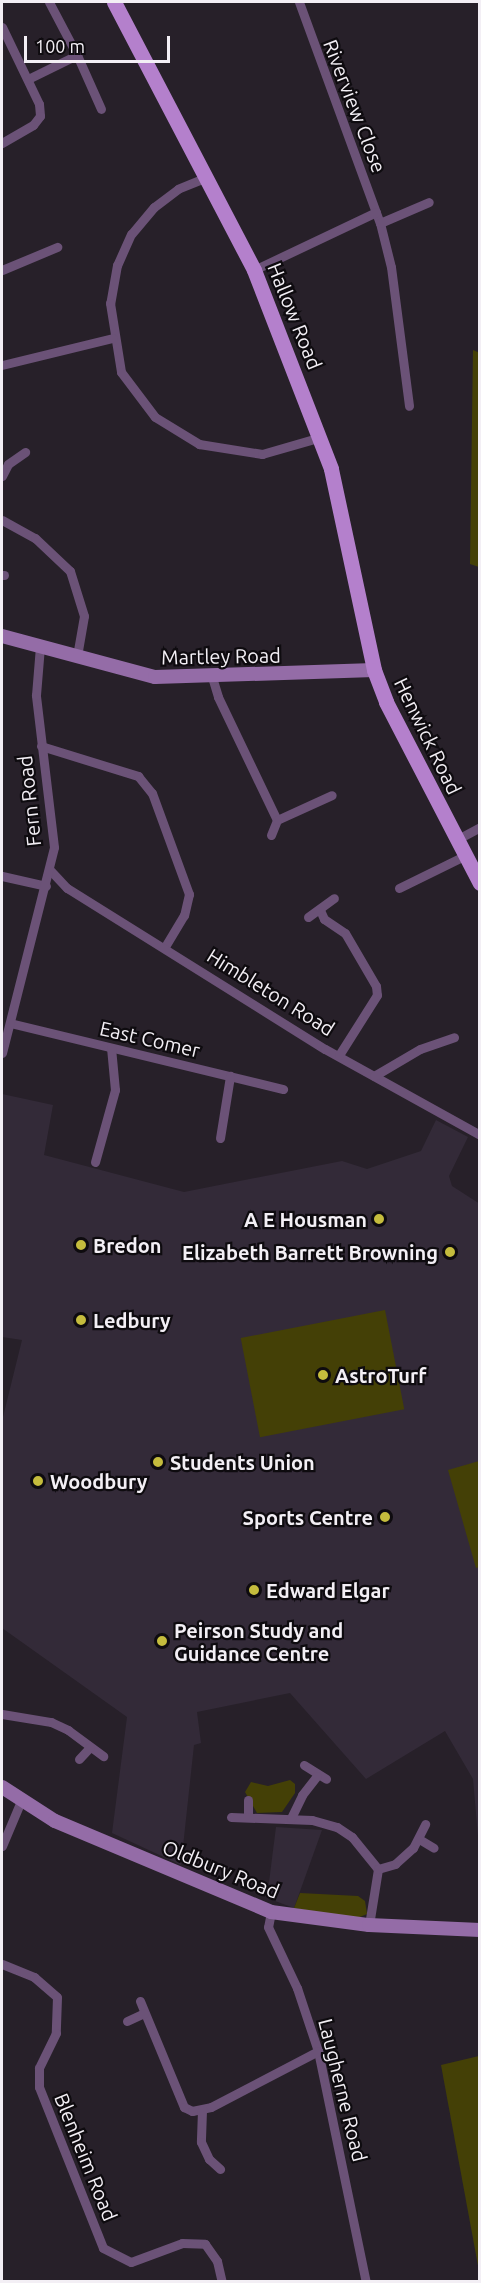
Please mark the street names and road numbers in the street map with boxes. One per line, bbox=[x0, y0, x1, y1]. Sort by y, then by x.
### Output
street label: Riverview Close bbox=[319, 36, 391, 176]
street label: Hallow Road bbox=[263, 259, 327, 373]
street label: Martley Road bbox=[161, 643, 281, 669]
street label: Henwick Road bbox=[389, 674, 467, 798]
street label: Fern Road bbox=[12, 754, 46, 848]
street label: Himbleton Road bbox=[203, 943, 339, 1041]
street label: East Comer bbox=[97, 1016, 203, 1062]
street label: Oldbury Road bbox=[159, 1835, 283, 1903]
street label: Laugherne Road bbox=[314, 2016, 372, 2164]
street label: Blenheim Road bbox=[49, 2090, 123, 2224]

